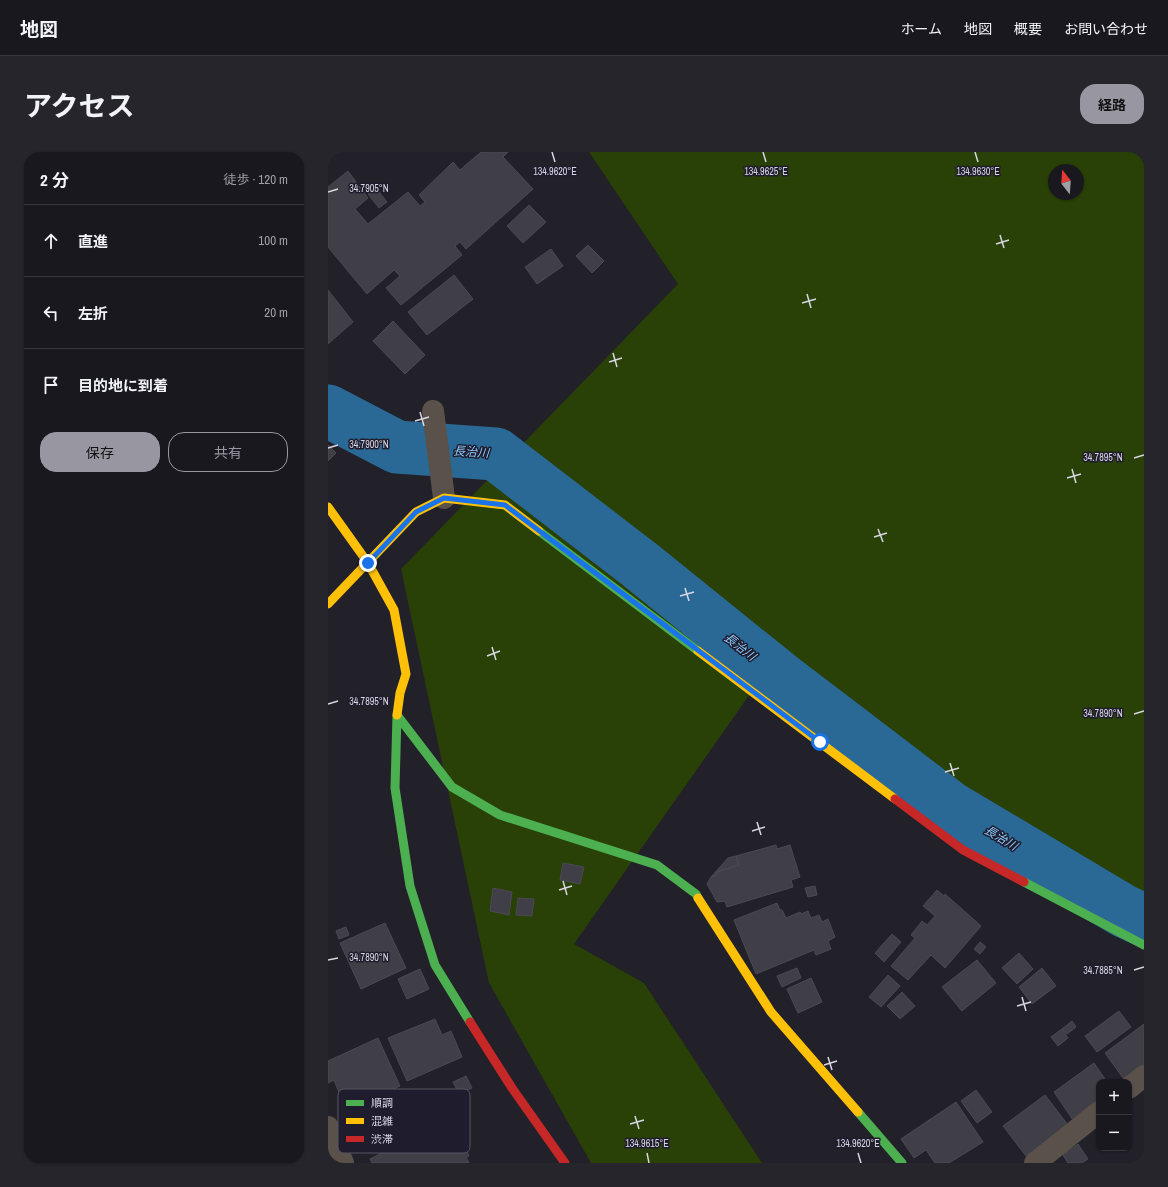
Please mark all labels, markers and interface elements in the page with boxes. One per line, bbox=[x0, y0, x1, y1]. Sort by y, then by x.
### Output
text: 地図 bbox=[20, 16, 58, 42]
text: ホーム bbox=[900, 20, 942, 38]
text: 地図 bbox=[964, 20, 992, 38]
text: 概要 bbox=[1014, 20, 1042, 38]
text: お問い合わせ bbox=[1064, 20, 1148, 38]
button: 経路 bbox=[1080, 84, 1144, 124]
text: アクセス bbox=[24, 87, 135, 125]
north arrow bbox=[1048, 164, 1084, 200]
text: 134.9620°E bbox=[533, 165, 577, 178]
text: 134.9625°E bbox=[744, 165, 788, 178]
text: 134.9630°E bbox=[956, 165, 1000, 178]
text: 2 分 bbox=[40, 168, 69, 191]
text: 徒歩 · 120 m bbox=[223, 171, 288, 188]
text: 34.7905°N bbox=[349, 182, 389, 195]
icon: ahead bbox=[40, 230, 62, 252]
text: 直進 bbox=[78, 231, 108, 252]
text: 100 m bbox=[258, 232, 288, 249]
icon: left bbox=[40, 302, 62, 324]
text: 左折 bbox=[78, 303, 108, 324]
text: 20 m bbox=[264, 304, 288, 321]
icon: arrive bbox=[40, 374, 62, 396]
text: 目的地に到着 bbox=[78, 375, 168, 396]
button: 保存 bbox=[40, 432, 160, 472]
button: 共有 bbox=[168, 432, 288, 472]
text: 34.7900°N bbox=[349, 438, 389, 451]
water label: 長治川 bbox=[452, 443, 492, 461]
text: 34.7895°N bbox=[1083, 451, 1123, 464]
route end bbox=[359, 554, 377, 572]
water label: 長治川 bbox=[721, 630, 761, 666]
text: 34.7895°N bbox=[349, 695, 389, 708]
text: 34.7890°N bbox=[1083, 707, 1123, 720]
route start bbox=[811, 733, 829, 751]
water label: 長治川 bbox=[981, 822, 1022, 855]
text: 34.7890°N bbox=[349, 951, 389, 964]
text: 34.7885°N bbox=[1083, 964, 1123, 977]
map controls bbox=[1096, 1079, 1132, 1151]
button: + bbox=[1096, 1079, 1132, 1115]
legend bbox=[338, 1089, 470, 1153]
text: 順調 bbox=[371, 1096, 393, 1110]
text: 混雑 bbox=[371, 1114, 393, 1128]
button: − bbox=[1096, 1115, 1132, 1151]
text: 渋滞 bbox=[371, 1132, 393, 1146]
text: 134.9615°E bbox=[625, 1137, 669, 1150]
text: 134.9620°E bbox=[836, 1137, 880, 1150]

